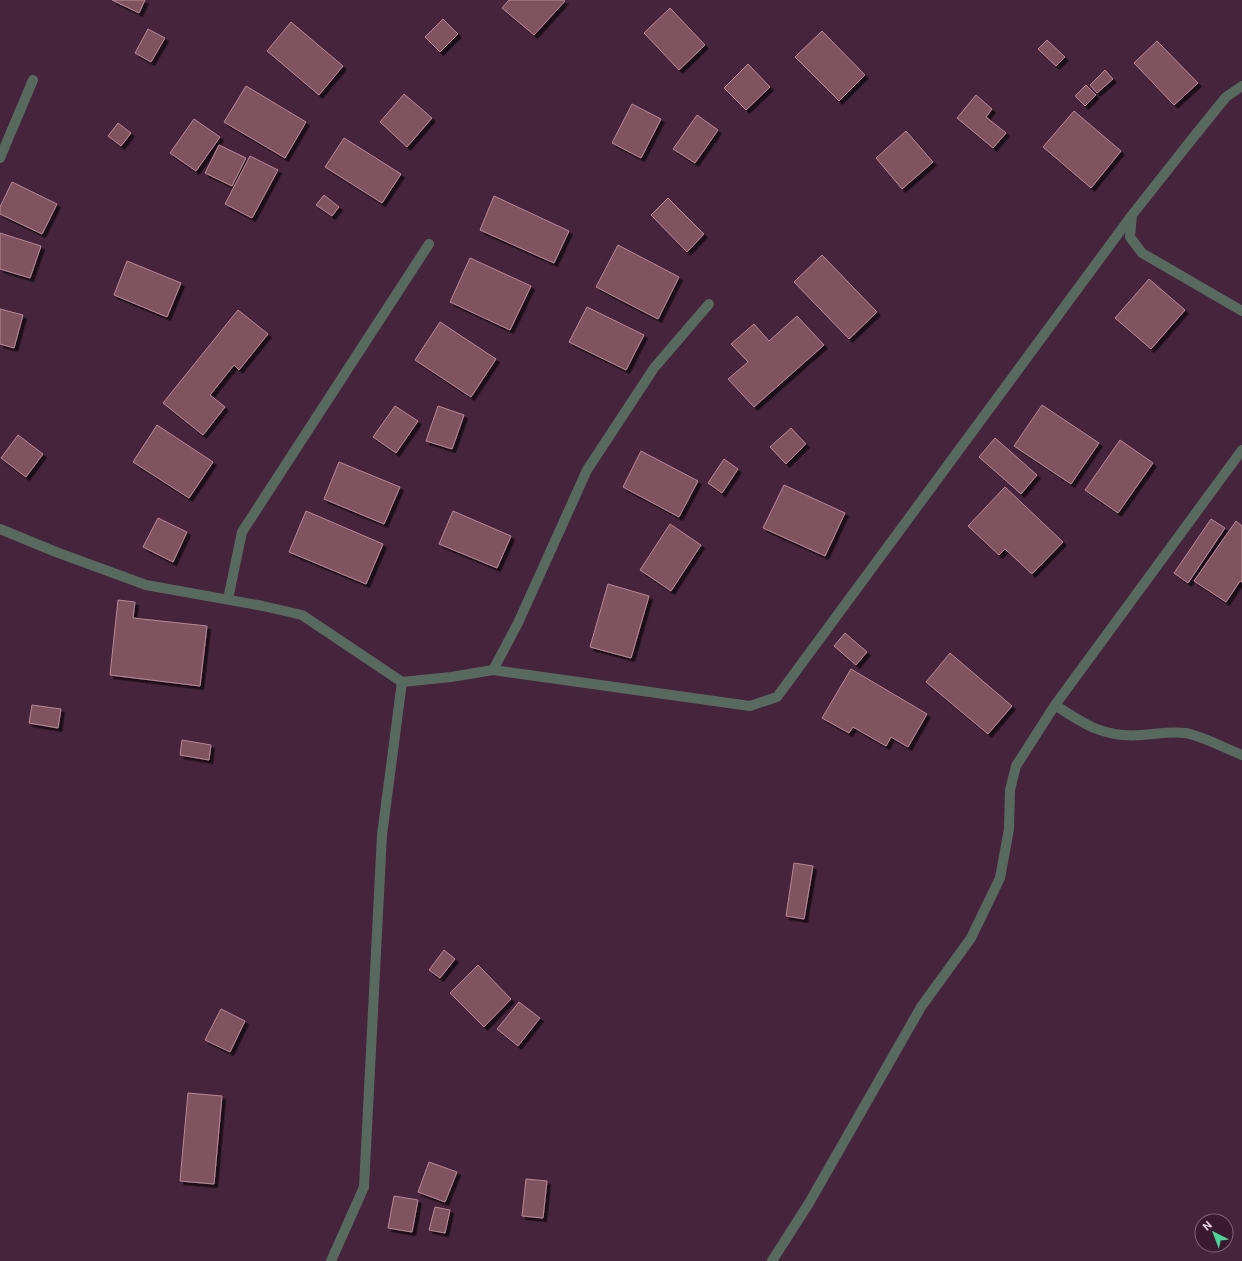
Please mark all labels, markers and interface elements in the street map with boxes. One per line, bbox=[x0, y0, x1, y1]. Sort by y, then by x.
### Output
north arrow bbox=[1194, 1213, 1234, 1253]
text: N bbox=[1200, 1218, 1215, 1233]

